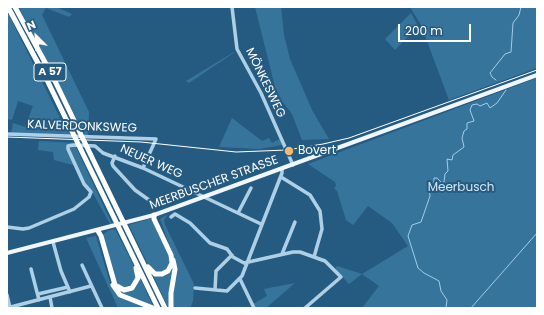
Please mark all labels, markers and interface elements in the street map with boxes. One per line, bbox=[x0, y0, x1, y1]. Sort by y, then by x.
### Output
north arrow bbox=[16, 16, 56, 56]
text: N bbox=[24, 16, 38, 34]
scale bar bbox=[400, 16, 473, 42]
text: 200 m bbox=[405, 22, 443, 39]
street label: MÖNKESWEG bbox=[242, 46, 288, 120]
road number: A 57 bbox=[34, 63, 66, 81]
street label: KALVERDONKSWEG bbox=[27, 118, 137, 136]
street label: NEUER WEG bbox=[118, 142, 184, 182]
place label: Bovert bbox=[298, 144, 336, 158]
marker: Bovert bbox=[283, 145, 295, 157]
street label: MEERBUSCHER STRASSE bbox=[148, 153, 280, 213]
park label: Meerbusch bbox=[428, 181, 494, 195]

